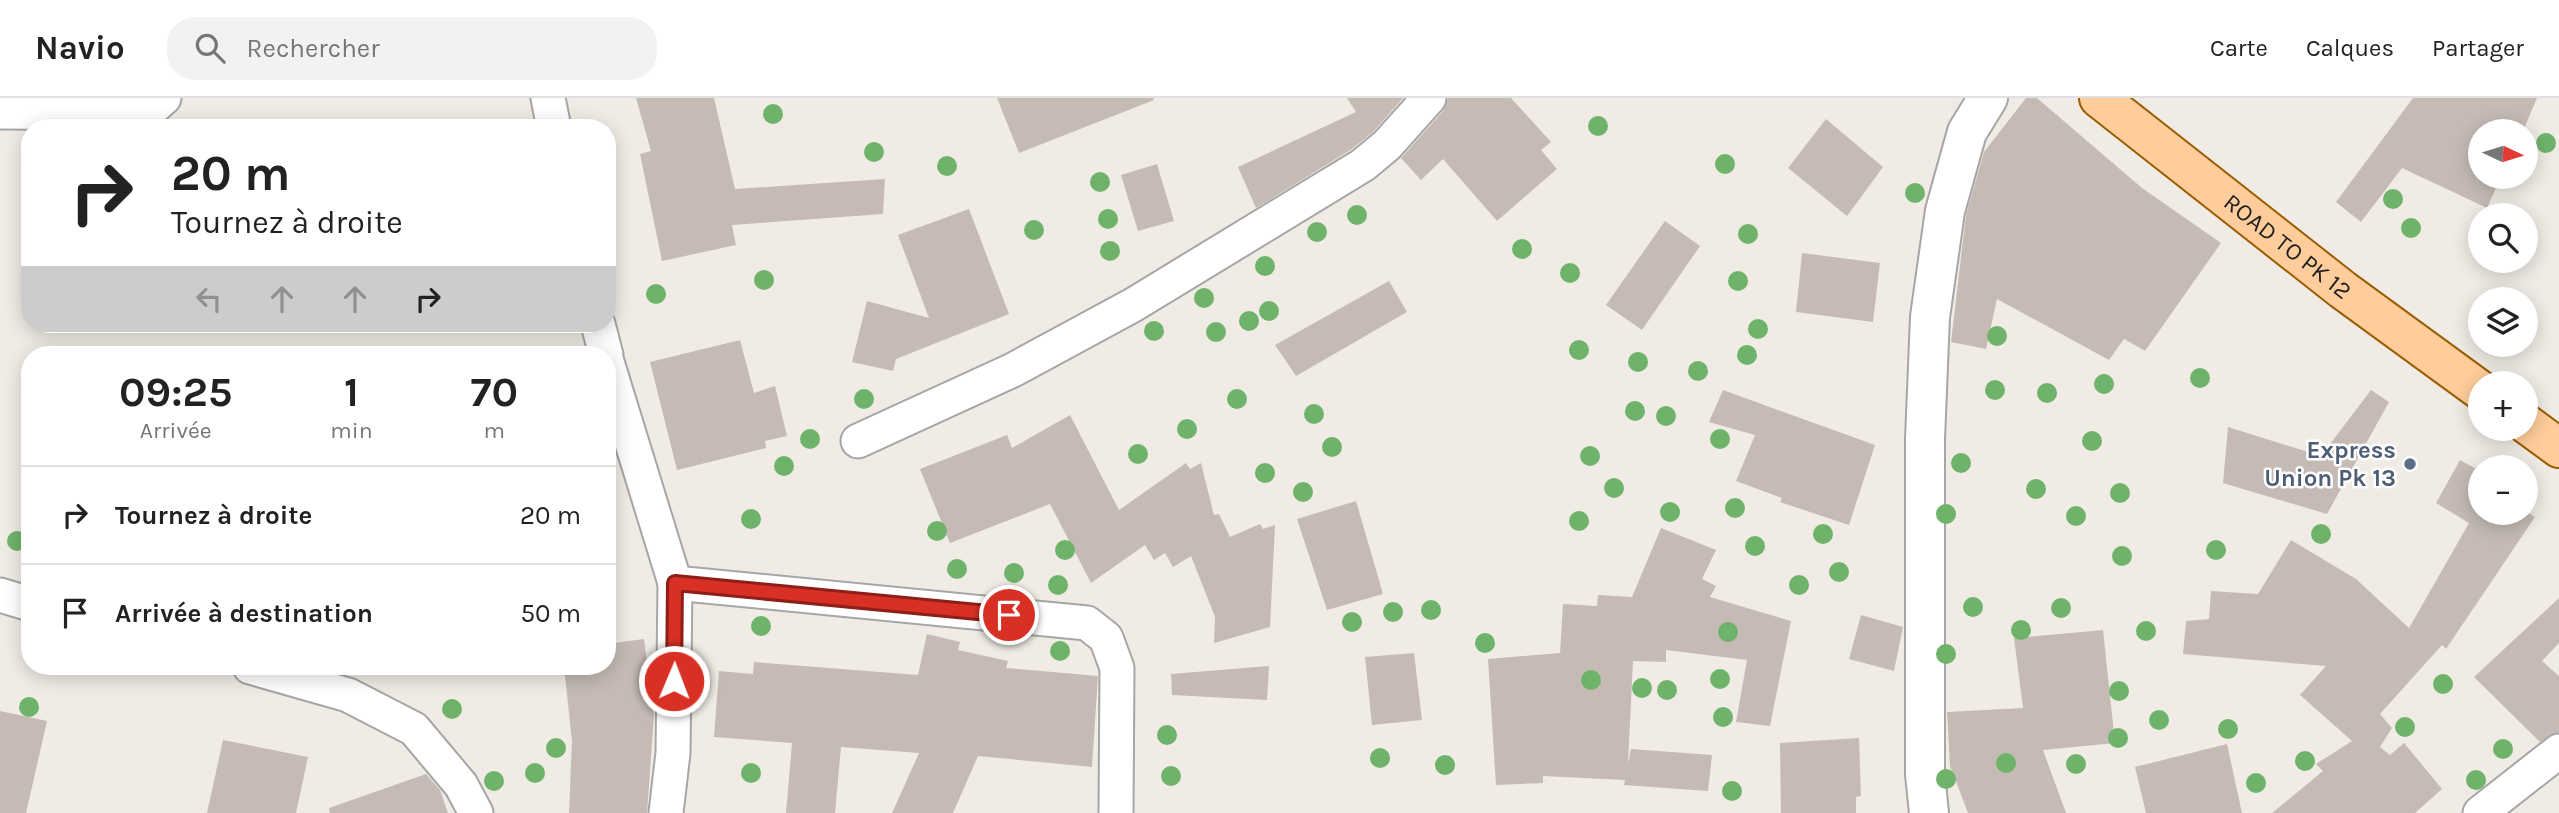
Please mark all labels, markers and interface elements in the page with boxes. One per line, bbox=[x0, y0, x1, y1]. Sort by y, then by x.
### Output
search box bbox=[167, 17, 657, 80]
text: Navio bbox=[35, 29, 125, 67]
icon: search bbox=[191, 29, 229, 67]
text: Rechercher bbox=[247, 33, 380, 64]
text: Carte bbox=[2210, 34, 2268, 62]
text: Calques bbox=[2306, 34, 2394, 62]
text: Partager bbox=[2432, 34, 2524, 62]
north arrow bbox=[2468, 119, 2538, 189]
map controls bbox=[2468, 119, 2538, 525]
text: 20 m bbox=[171, 145, 291, 202]
icon: right bbox=[56, 147, 147, 238]
street label: ROAD TO PK 12 bbox=[2218, 188, 2357, 305]
button: search bbox=[2468, 203, 2538, 273]
text: Tournez à droite bbox=[171, 204, 403, 241]
icon: left bbox=[190, 280, 228, 318]
icon: ahead bbox=[263, 280, 301, 318]
icon: ahead bbox=[336, 280, 374, 318]
icon: right bbox=[409, 280, 447, 318]
button: layers bbox=[2468, 287, 2538, 357]
text: 09:25 bbox=[119, 367, 232, 417]
text: 1 bbox=[344, 367, 359, 417]
text: 70 bbox=[471, 367, 518, 417]
button: + bbox=[2468, 371, 2538, 441]
text: Arrivée bbox=[140, 417, 212, 444]
text: min bbox=[330, 417, 373, 444]
text: m bbox=[484, 417, 505, 444]
place label: Express Union Pk 13 bbox=[2264, 436, 2396, 492]
button: − bbox=[2468, 455, 2538, 525]
marker: Express Union Pk 13 bbox=[2402, 456, 2418, 472]
icon: right bbox=[56, 496, 94, 534]
text: Tournez à droite bbox=[115, 500, 312, 531]
text: 20 m bbox=[520, 500, 581, 531]
pin bbox=[979, 585, 1039, 645]
icon: arrive bbox=[56, 594, 94, 632]
icon: arrive bbox=[990, 596, 1028, 634]
text: Arrivée à destination bbox=[115, 598, 373, 629]
text: 50 m bbox=[520, 598, 581, 629]
position arrow bbox=[637, 644, 711, 718]

